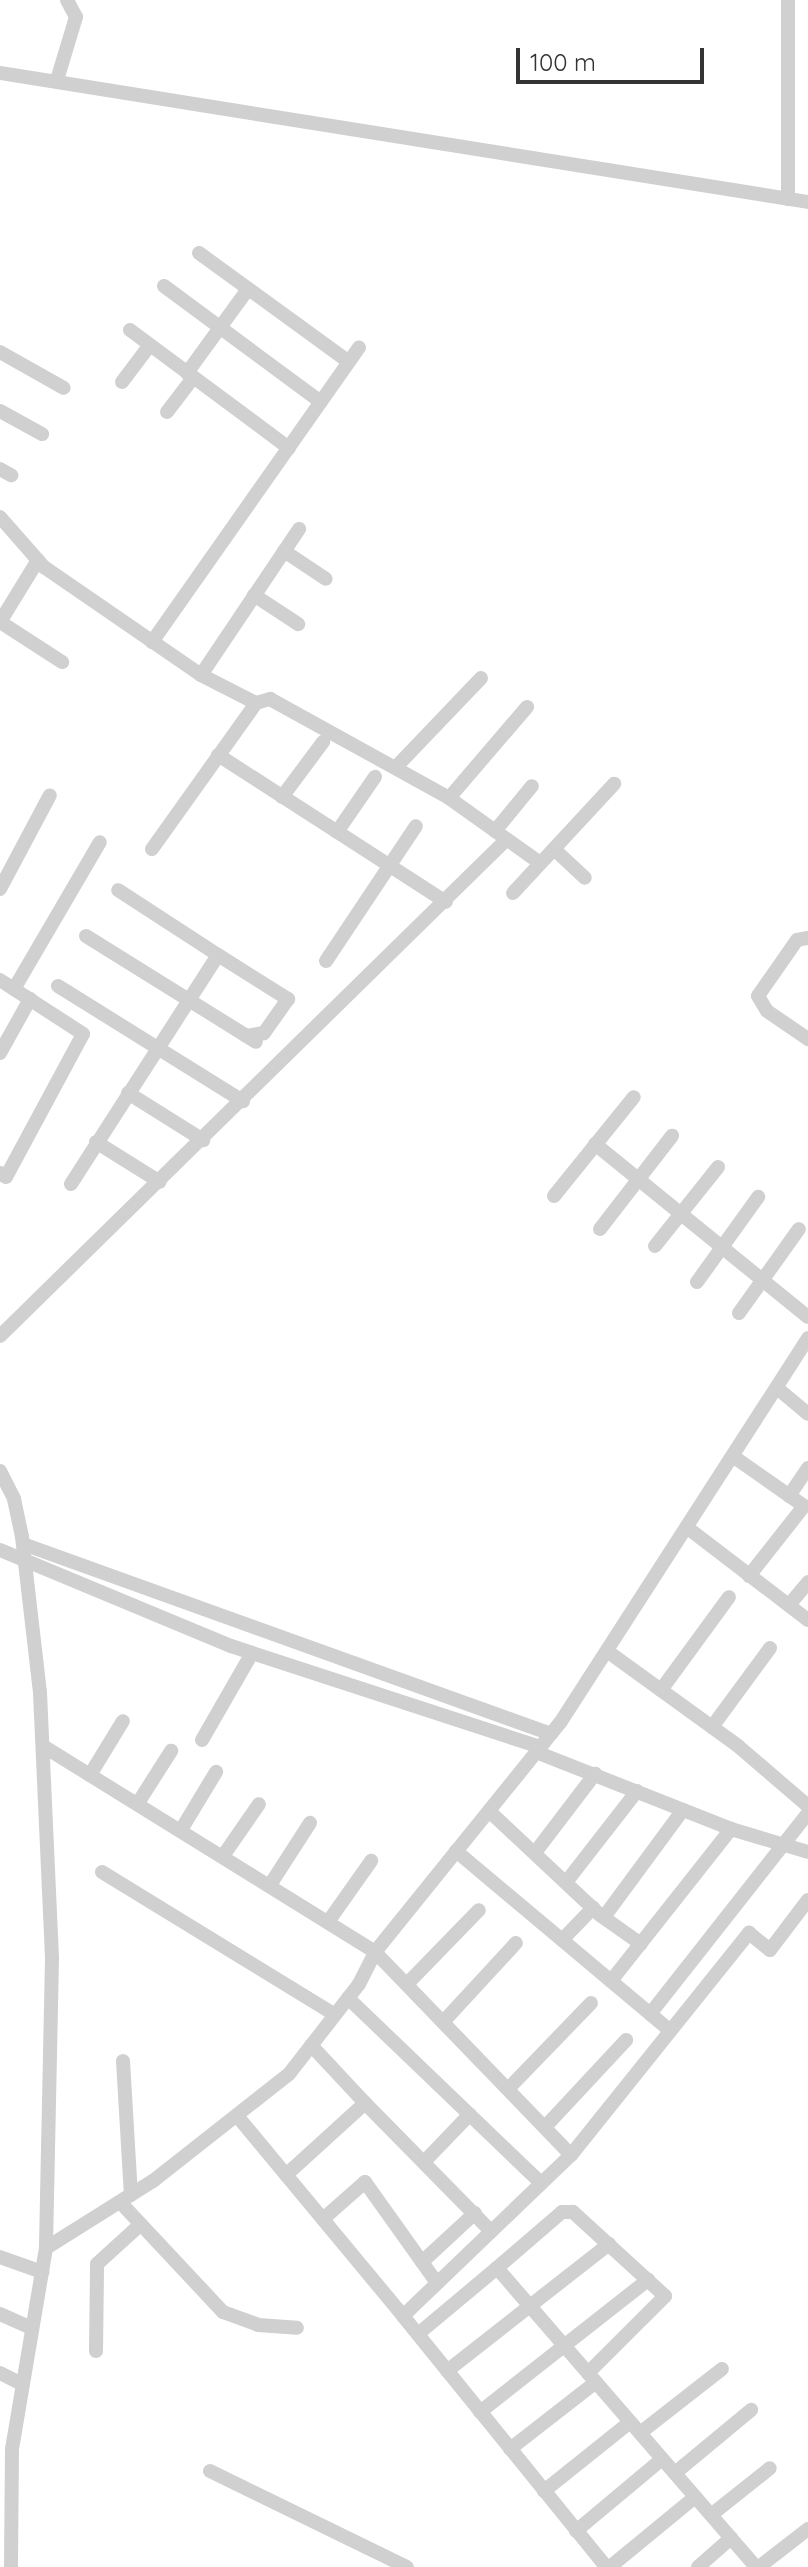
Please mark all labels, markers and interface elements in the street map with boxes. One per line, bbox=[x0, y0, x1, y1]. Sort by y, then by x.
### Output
scale bar bbox=[520, 32, 708, 82]
text: 100 m bbox=[530, 47, 596, 77]

